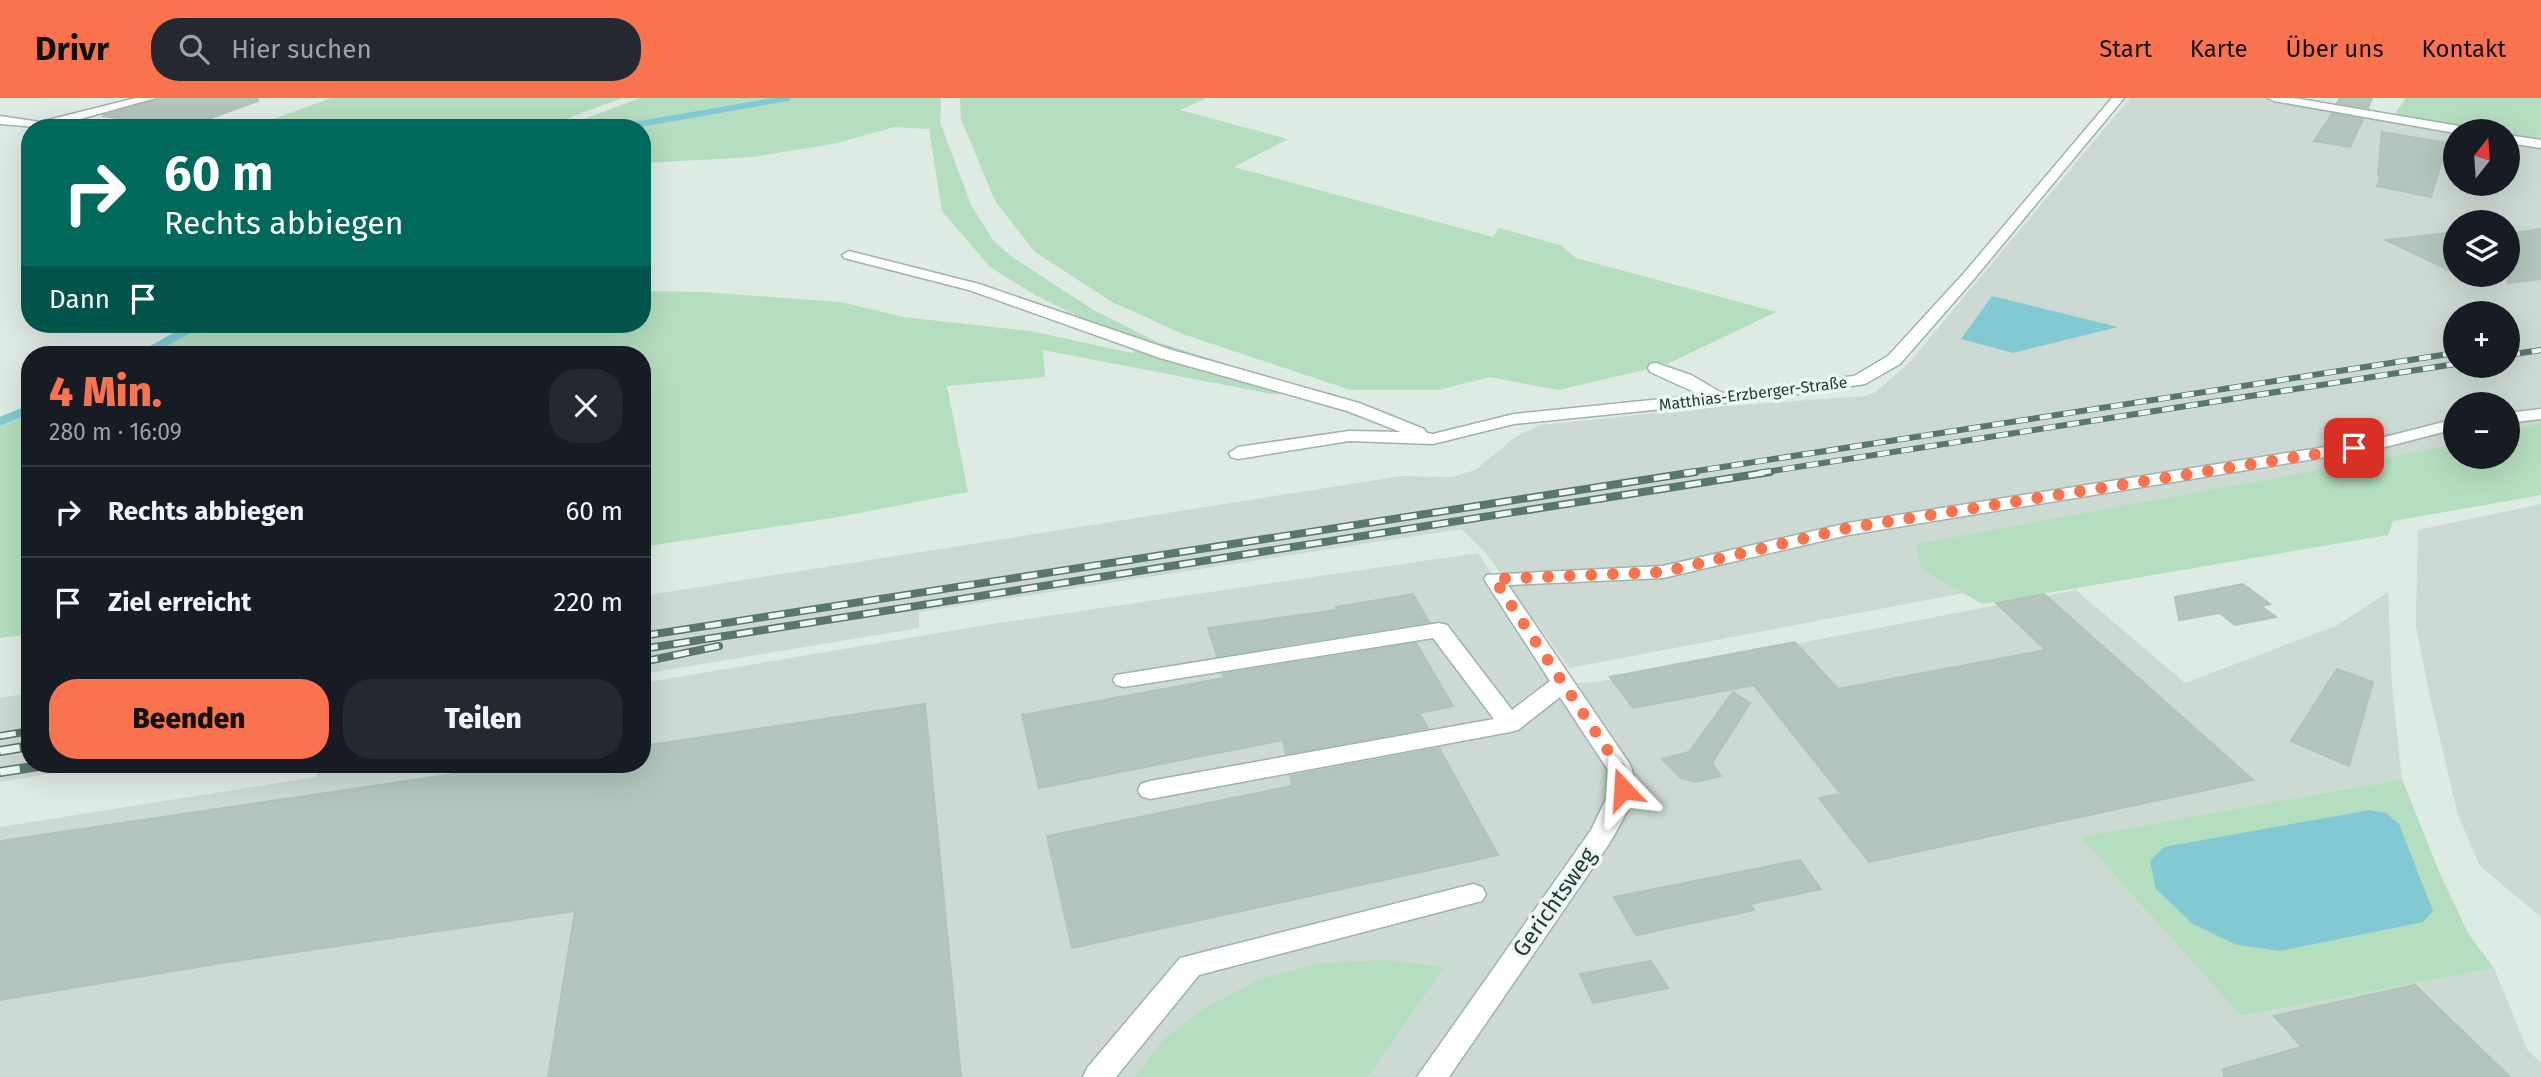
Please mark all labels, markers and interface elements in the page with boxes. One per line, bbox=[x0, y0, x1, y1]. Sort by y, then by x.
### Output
search box bbox=[151, 18, 641, 81]
text: Drivr bbox=[35, 29, 109, 69]
icon: search bbox=[175, 30, 213, 68]
text: Hier suchen bbox=[231, 34, 372, 65]
text: Start bbox=[2099, 35, 2152, 63]
text: Karte bbox=[2190, 35, 2248, 63]
text: Über uns bbox=[2286, 35, 2384, 63]
text: Kontakt bbox=[2422, 35, 2506, 63]
north arrow bbox=[2443, 119, 2520, 196]
map controls bbox=[2443, 119, 2520, 469]
text: 60 m bbox=[164, 144, 273, 203]
icon: right bbox=[49, 147, 140, 238]
text: Rechts abbiegen bbox=[164, 204, 404, 242]
button: layers bbox=[2443, 210, 2520, 287]
icon: arrive bbox=[124, 280, 162, 318]
text: Dann bbox=[49, 284, 110, 315]
button: + bbox=[2443, 301, 2520, 378]
text: 4 Min. bbox=[49, 367, 162, 417]
button: close bbox=[549, 369, 623, 443]
street label: Matthias-Erzberger-Straße bbox=[1658, 373, 1848, 414]
button: − bbox=[2443, 392, 2520, 469]
text: 280 m · 16:09 bbox=[49, 418, 182, 446]
pin bbox=[2324, 418, 2384, 478]
icon: arrive bbox=[2335, 429, 2373, 467]
icon: right bbox=[49, 493, 87, 531]
text: Rechts abbiegen bbox=[108, 496, 304, 527]
text: 60 m bbox=[565, 496, 623, 527]
icon: arrive bbox=[49, 584, 87, 622]
text: Ziel erreicht bbox=[108, 587, 251, 618]
text: 220 m bbox=[554, 587, 623, 618]
button: Beenden bbox=[49, 679, 329, 759]
button: Teilen bbox=[343, 679, 623, 759]
position arrow bbox=[1586, 752, 1660, 826]
street label: Gerichtsweg bbox=[1506, 842, 1602, 962]

